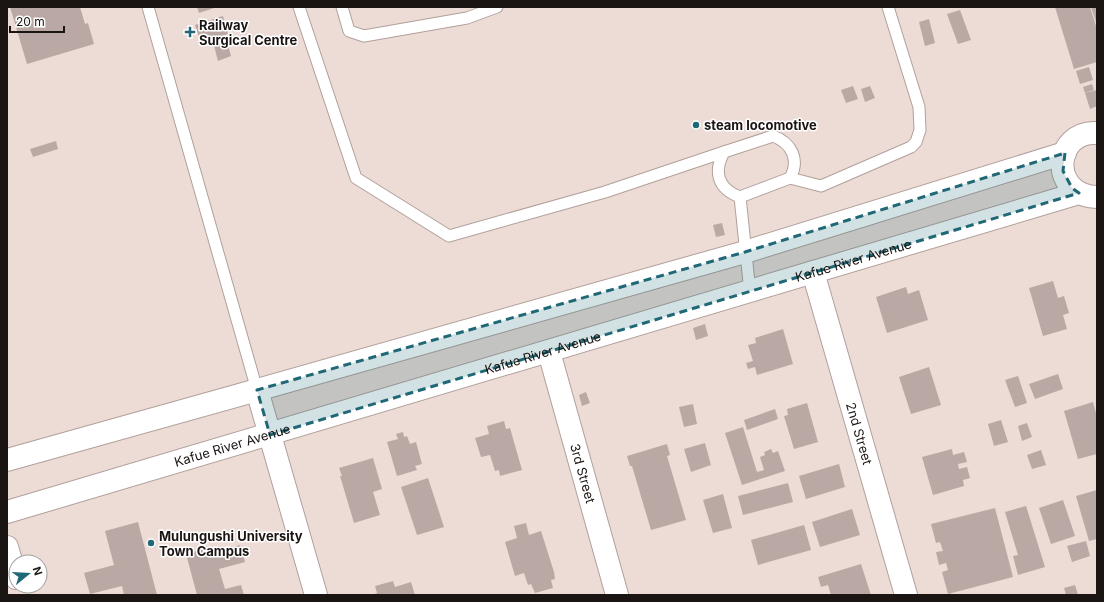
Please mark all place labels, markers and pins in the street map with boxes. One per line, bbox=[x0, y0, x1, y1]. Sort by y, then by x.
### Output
place label: Railway Surgical Centre bbox=[199, 17, 297, 48]
marker: Railway Surgical Centre bbox=[184, 26, 196, 38]
place label: steam locomotive bbox=[704, 117, 817, 133]
marker: steam locomotive bbox=[691, 120, 701, 130]
place label: Mulungushi University Town Campus bbox=[159, 528, 303, 559]
marker: Mulungushi University Town Campus bbox=[146, 538, 156, 548]

